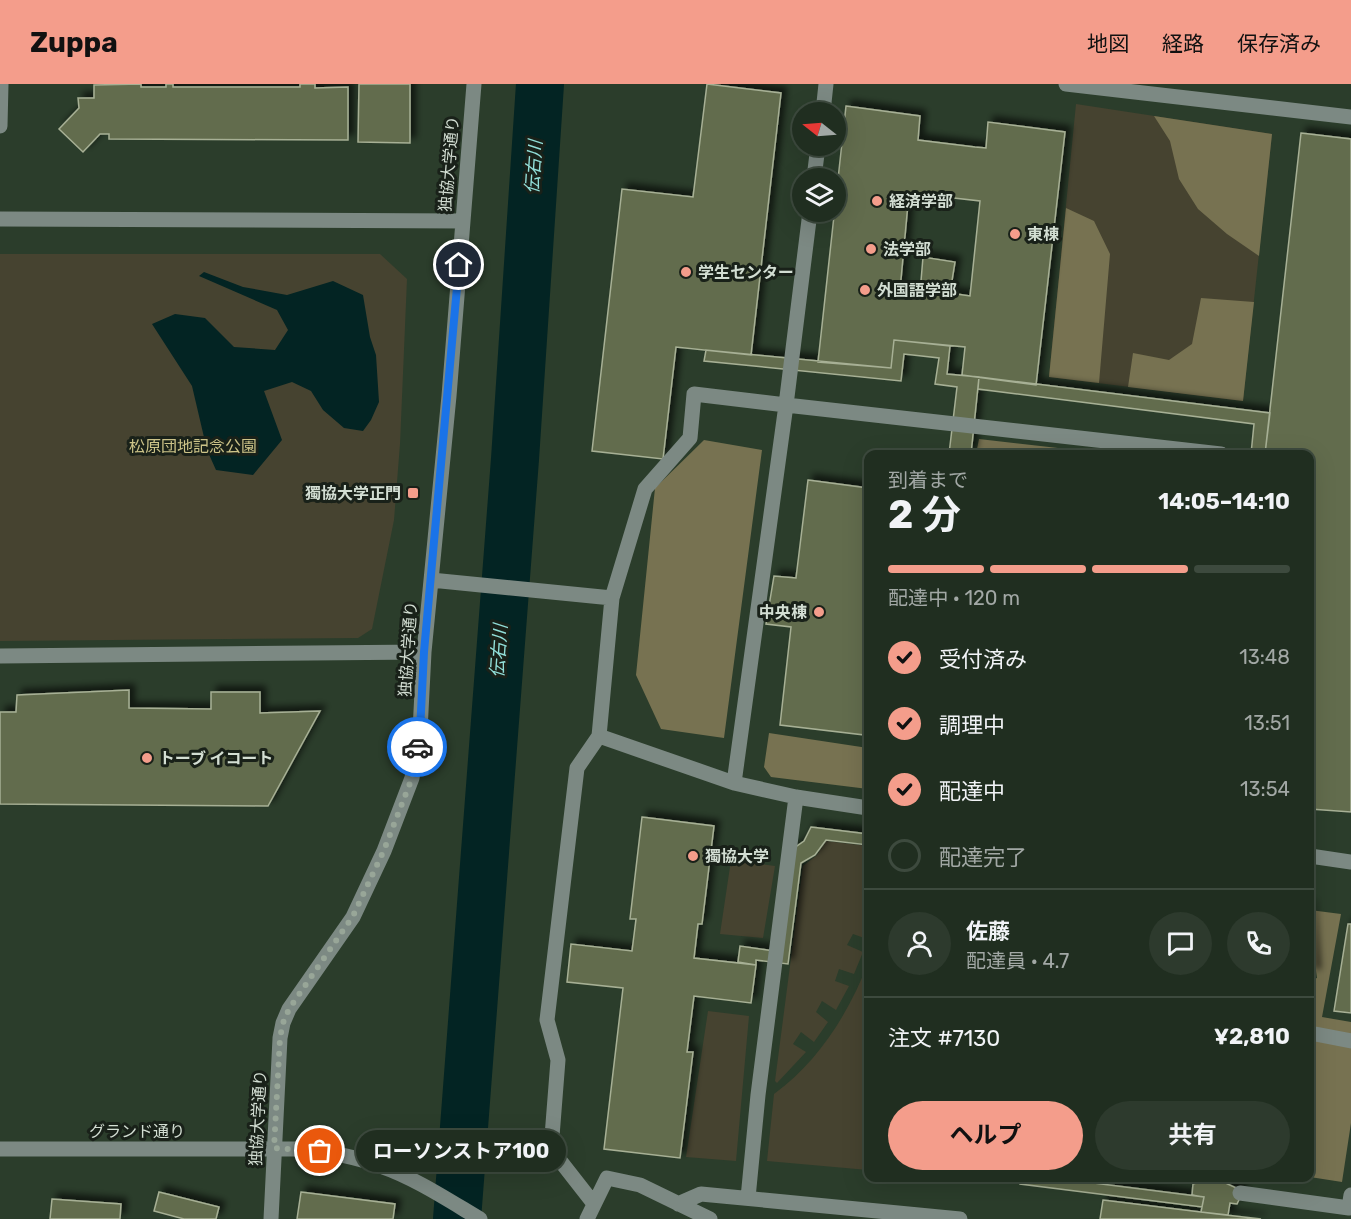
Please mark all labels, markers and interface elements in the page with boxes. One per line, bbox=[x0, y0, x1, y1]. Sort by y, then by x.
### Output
text: Zuppa bbox=[30, 26, 118, 59]
text: 地図 bbox=[1087, 31, 1129, 56]
text: 経路 bbox=[1162, 31, 1204, 56]
text: 保存済み bbox=[1237, 31, 1321, 56]
north arrow bbox=[792, 102, 846, 156]
map controls bbox=[792, 102, 846, 222]
street label: 独協大学通り bbox=[435, 115, 463, 213]
water label: 伝右川 bbox=[521, 137, 547, 195]
button: layers bbox=[792, 168, 846, 222]
place label: 経済学部 bbox=[889, 192, 953, 211]
marker: 経済学部 bbox=[870, 194, 884, 208]
place label: 東棟 bbox=[1027, 225, 1059, 244]
marker: 東棟 bbox=[1008, 227, 1022, 241]
pin bbox=[433, 239, 484, 290]
place label: 法学部 bbox=[883, 240, 931, 259]
marker: 法学部 bbox=[864, 242, 878, 256]
icon: home bbox=[442, 248, 475, 281]
place label: 学生センター bbox=[698, 263, 794, 282]
marker: 学生センター bbox=[679, 265, 693, 279]
place label: 外国語学部 bbox=[877, 281, 957, 300]
marker: 外国語学部 bbox=[858, 283, 872, 297]
park label: 松原団地記念公園 bbox=[129, 437, 257, 456]
text: 到着まで bbox=[888, 468, 968, 492]
place label: 獨協大学正門 bbox=[305, 484, 401, 503]
marker: 獨協大学正門 bbox=[406, 486, 420, 500]
text: 14:05–14:10 bbox=[1158, 488, 1290, 515]
text: 2 分 bbox=[888, 492, 961, 538]
text: 配達中 · 120 m bbox=[888, 586, 1020, 610]
street label: 独協大学通り bbox=[395, 600, 421, 698]
place label: 中央棟 bbox=[759, 603, 807, 622]
marker: 中央棟 bbox=[812, 605, 826, 619]
water label: 伝右川 bbox=[486, 621, 512, 679]
icon: check bbox=[888, 641, 921, 674]
text: 13:48 bbox=[1239, 645, 1290, 669]
text: 受付済み bbox=[939, 646, 1027, 673]
icon: check bbox=[888, 707, 921, 740]
text: 13:51 bbox=[1244, 711, 1290, 735]
text: 調理中 bbox=[939, 712, 1005, 739]
courier bbox=[387, 717, 447, 777]
icon: car bbox=[401, 731, 434, 764]
place label: トーブ イコート bbox=[159, 749, 273, 768]
marker: トーブ イコート bbox=[140, 751, 154, 765]
icon: check bbox=[888, 773, 921, 806]
text: 13:54 bbox=[1240, 777, 1290, 801]
text: 配達中 bbox=[939, 778, 1005, 805]
text: 配達完了 bbox=[939, 844, 1027, 871]
place label: 獨協大学 bbox=[705, 847, 769, 866]
marker: 獨協大学 bbox=[686, 849, 700, 863]
button: person bbox=[888, 912, 951, 975]
button: chat bbox=[1149, 912, 1212, 975]
button: phone bbox=[1227, 912, 1290, 975]
text: 佐藤 bbox=[966, 918, 1010, 945]
text: 配達員 · 4.7 bbox=[966, 949, 1069, 973]
text: ¥2,810 bbox=[1214, 1023, 1290, 1050]
text: 注文 #7130 bbox=[888, 1025, 1000, 1052]
street label: 独協大学通り bbox=[246, 1070, 270, 1166]
button: ヘルプ bbox=[888, 1101, 1083, 1170]
button: 共有 bbox=[1095, 1101, 1290, 1170]
street label: グランド通り bbox=[89, 1122, 185, 1141]
pin bbox=[294, 1125, 345, 1176]
callout: ローソンストア100 bbox=[356, 1130, 566, 1172]
icon: bag bbox=[303, 1134, 336, 1167]
text: ローソンストア100 bbox=[373, 1139, 549, 1163]

